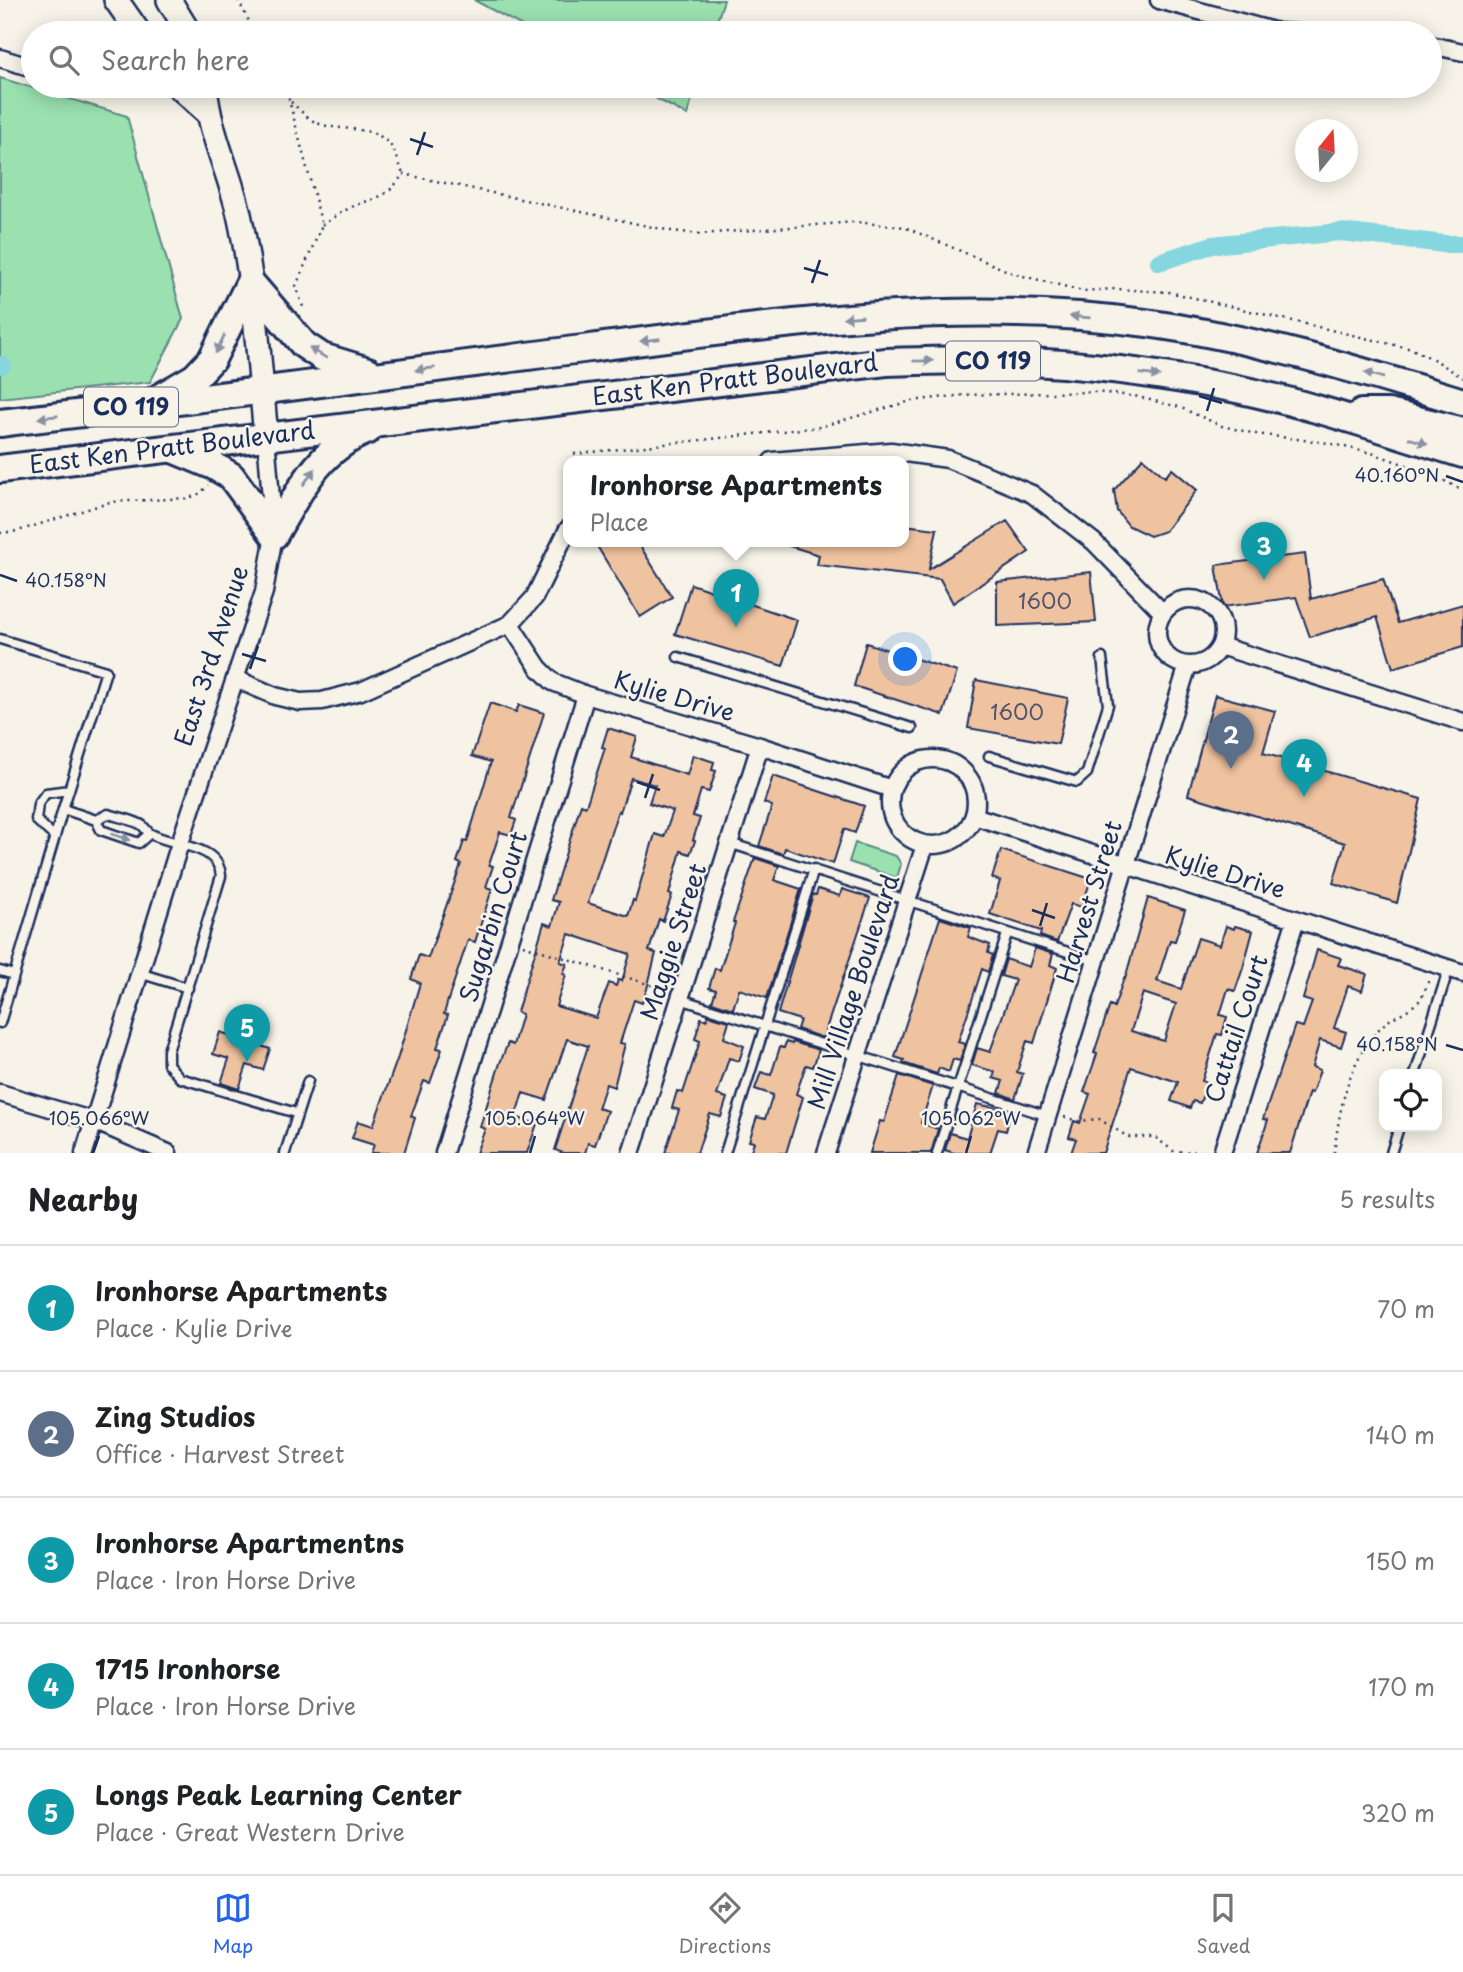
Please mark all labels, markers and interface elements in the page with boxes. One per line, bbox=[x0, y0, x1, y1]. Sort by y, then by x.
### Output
search box bbox=[21, 21, 1442, 98]
text: Search here bbox=[101, 40, 250, 79]
icon: search bbox=[45, 41, 83, 79]
north arrow bbox=[1295, 119, 1358, 182]
one-way arrow bbox=[1069, 311, 1091, 322]
one-way arrow bbox=[841, 312, 863, 323]
one-way arrow bbox=[215, 334, 227, 354]
one-way arrow bbox=[639, 335, 661, 346]
road number: CO 119 bbox=[946, 342, 1040, 380]
street label: East Ken Pratt Boulevard bbox=[590, 343, 880, 413]
one-way arrow bbox=[308, 347, 327, 360]
one-way arrow bbox=[912, 356, 934, 367]
one-way arrow bbox=[414, 364, 436, 375]
one-way arrow bbox=[1139, 369, 1161, 380]
one-way arrow bbox=[1364, 369, 1385, 380]
road number: CO 119 bbox=[84, 388, 178, 426]
street label: East Ken Pratt Boulevard bbox=[27, 411, 317, 481]
one-way arrow bbox=[37, 412, 59, 423]
one-way arrow bbox=[1408, 436, 1429, 446]
popup bbox=[563, 456, 909, 547]
text: 40.160°N bbox=[1355, 461, 1439, 488]
text: Ironhorse Apartments bbox=[590, 465, 882, 504]
one-way arrow bbox=[302, 468, 316, 486]
text: Place bbox=[590, 504, 649, 539]
pin: 3 bbox=[1241, 522, 1287, 580]
street label: East 3rd Avenue bbox=[164, 560, 256, 750]
text: 40.158°N bbox=[25, 566, 107, 593]
pin: 1 bbox=[713, 569, 759, 627]
house number: 1600 bbox=[1018, 584, 1072, 616]
your location bbox=[888, 642, 922, 676]
street label: Kylie Drive bbox=[610, 661, 739, 729]
house number: 1600 bbox=[990, 695, 1044, 727]
pin: 2 bbox=[1208, 711, 1254, 769]
pin: 4 bbox=[1281, 739, 1327, 797]
street label: Harvest Street bbox=[1046, 815, 1130, 987]
street label: Sugarbin Court bbox=[449, 826, 535, 1006]
one-way arrow bbox=[110, 832, 131, 843]
street label: Kylie Drive bbox=[1161, 836, 1290, 906]
street label: Maggie Street bbox=[630, 858, 714, 1024]
street label: Mill Village Boulevard bbox=[797, 869, 907, 1114]
street label: Cattail Court bbox=[1194, 950, 1276, 1107]
pin: 5 bbox=[224, 1004, 270, 1062]
text: 40.158°N bbox=[1356, 1030, 1438, 1057]
map controls bbox=[1379, 1069, 1442, 1132]
button: locate bbox=[1379, 1069, 1442, 1132]
text: 105.066°W bbox=[49, 1104, 150, 1131]
text: 105.064°W bbox=[485, 1104, 586, 1131]
text: 105.062°W bbox=[921, 1104, 1021, 1131]
text: Nearby bbox=[28, 1176, 138, 1221]
text: 5 results bbox=[1339, 1181, 1435, 1216]
text: Ironhorse Apartments bbox=[95, 1271, 387, 1310]
text: 1 bbox=[46, 1291, 57, 1326]
text: 70 m bbox=[1377, 1291, 1435, 1326]
text: Place · Kylie Drive bbox=[95, 1310, 292, 1345]
text: Zing Studios bbox=[95, 1397, 256, 1436]
text: 2 bbox=[43, 1417, 59, 1452]
text: 140 m bbox=[1366, 1417, 1435, 1452]
text: Office · Harvest Street bbox=[95, 1436, 344, 1471]
text: Ironhorse Apartmentns bbox=[95, 1523, 404, 1562]
text: 3 bbox=[43, 1543, 59, 1578]
text: 150 m bbox=[1366, 1543, 1435, 1578]
text: Place · Iron Horse Drive bbox=[95, 1562, 356, 1597]
text: 1715 Ironhorse bbox=[95, 1649, 280, 1688]
text: 4 bbox=[43, 1669, 59, 1704]
text: 170 m bbox=[1368, 1669, 1435, 1704]
text: Place · Iron Horse Drive bbox=[95, 1688, 356, 1723]
text: Longs Peak Learning Center bbox=[95, 1775, 462, 1814]
text: 5 bbox=[44, 1795, 58, 1830]
text: 320 m bbox=[1361, 1795, 1435, 1830]
text: Place · Great Western Drive bbox=[95, 1814, 405, 1849]
tab: Map bbox=[213, 1889, 253, 1959]
tab: Directions bbox=[679, 1889, 771, 1959]
tab: Saved bbox=[1196, 1889, 1250, 1959]

